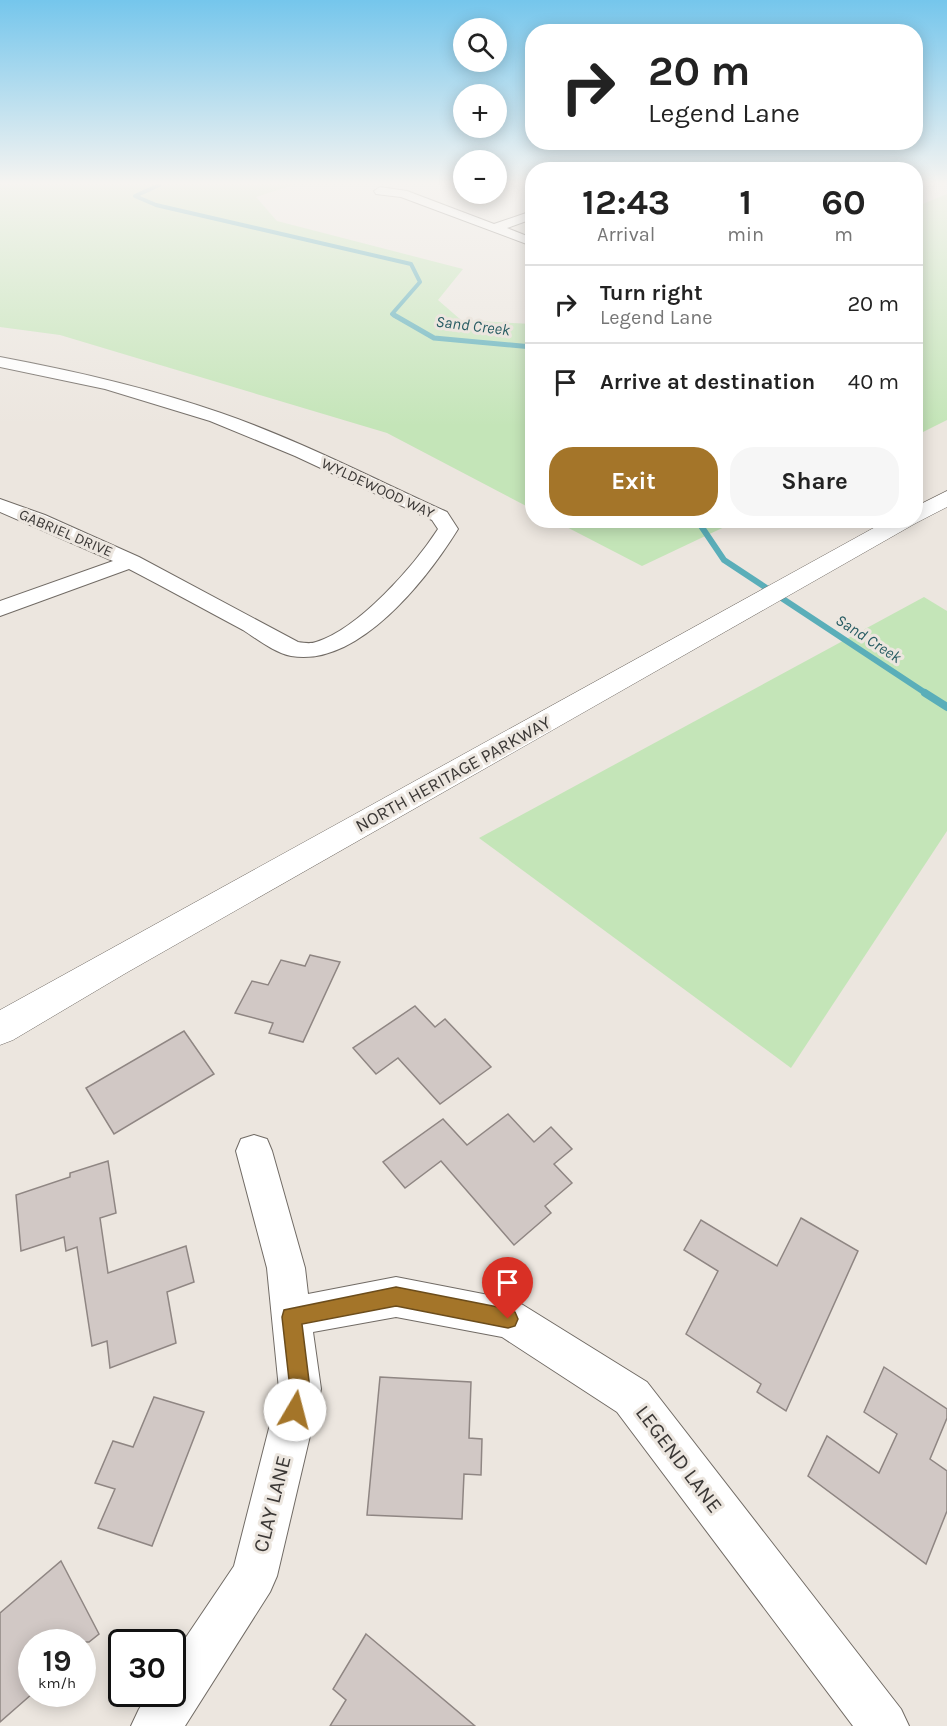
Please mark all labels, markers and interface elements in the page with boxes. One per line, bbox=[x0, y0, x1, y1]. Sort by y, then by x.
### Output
map controls bbox=[453, 18, 507, 204]
button: search bbox=[453, 18, 507, 72]
text: 20 m bbox=[648, 46, 750, 96]
icon: right bbox=[549, 48, 627, 126]
button: + bbox=[453, 84, 507, 138]
text: Legend Lane bbox=[648, 97, 800, 129]
button: − bbox=[453, 150, 507, 204]
text: 12:43 bbox=[582, 181, 670, 223]
text: 1 bbox=[739, 181, 752, 223]
text: 60 bbox=[821, 181, 866, 223]
text: Arrival bbox=[597, 223, 655, 246]
text: min bbox=[727, 223, 764, 246]
text: m bbox=[834, 223, 853, 246]
text: Turn right bbox=[600, 280, 703, 306]
icon: right bbox=[549, 288, 582, 321]
text: 20 m bbox=[847, 291, 899, 317]
text: Legend Lane bbox=[600, 306, 713, 329]
water label: Sand Creek bbox=[435, 312, 512, 340]
icon: arrive bbox=[549, 366, 582, 399]
text: Arrive at destination bbox=[600, 369, 815, 395]
text: 40 m bbox=[848, 369, 899, 395]
button: Exit bbox=[549, 447, 718, 516]
button: Share bbox=[730, 447, 899, 516]
street label: WYLDEWOOD WAY bbox=[319, 454, 438, 522]
street label: GABRIEL DRIVE bbox=[16, 505, 116, 561]
water label: Sand Creek bbox=[832, 610, 906, 667]
street label: NORTH HERITAGE PARKWAY bbox=[351, 711, 555, 837]
pin bbox=[482, 1257, 533, 1319]
icon: arrive bbox=[491, 1266, 524, 1299]
position arrow bbox=[263, 1378, 327, 1442]
street label: LEGEND LANE bbox=[631, 1401, 727, 1517]
street label: CLAY LANE bbox=[248, 1453, 296, 1555]
speed limit sign: 30 bbox=[108, 1629, 186, 1707]
text: 19 bbox=[42, 1643, 71, 1679]
text: km/h bbox=[38, 1674, 76, 1692]

